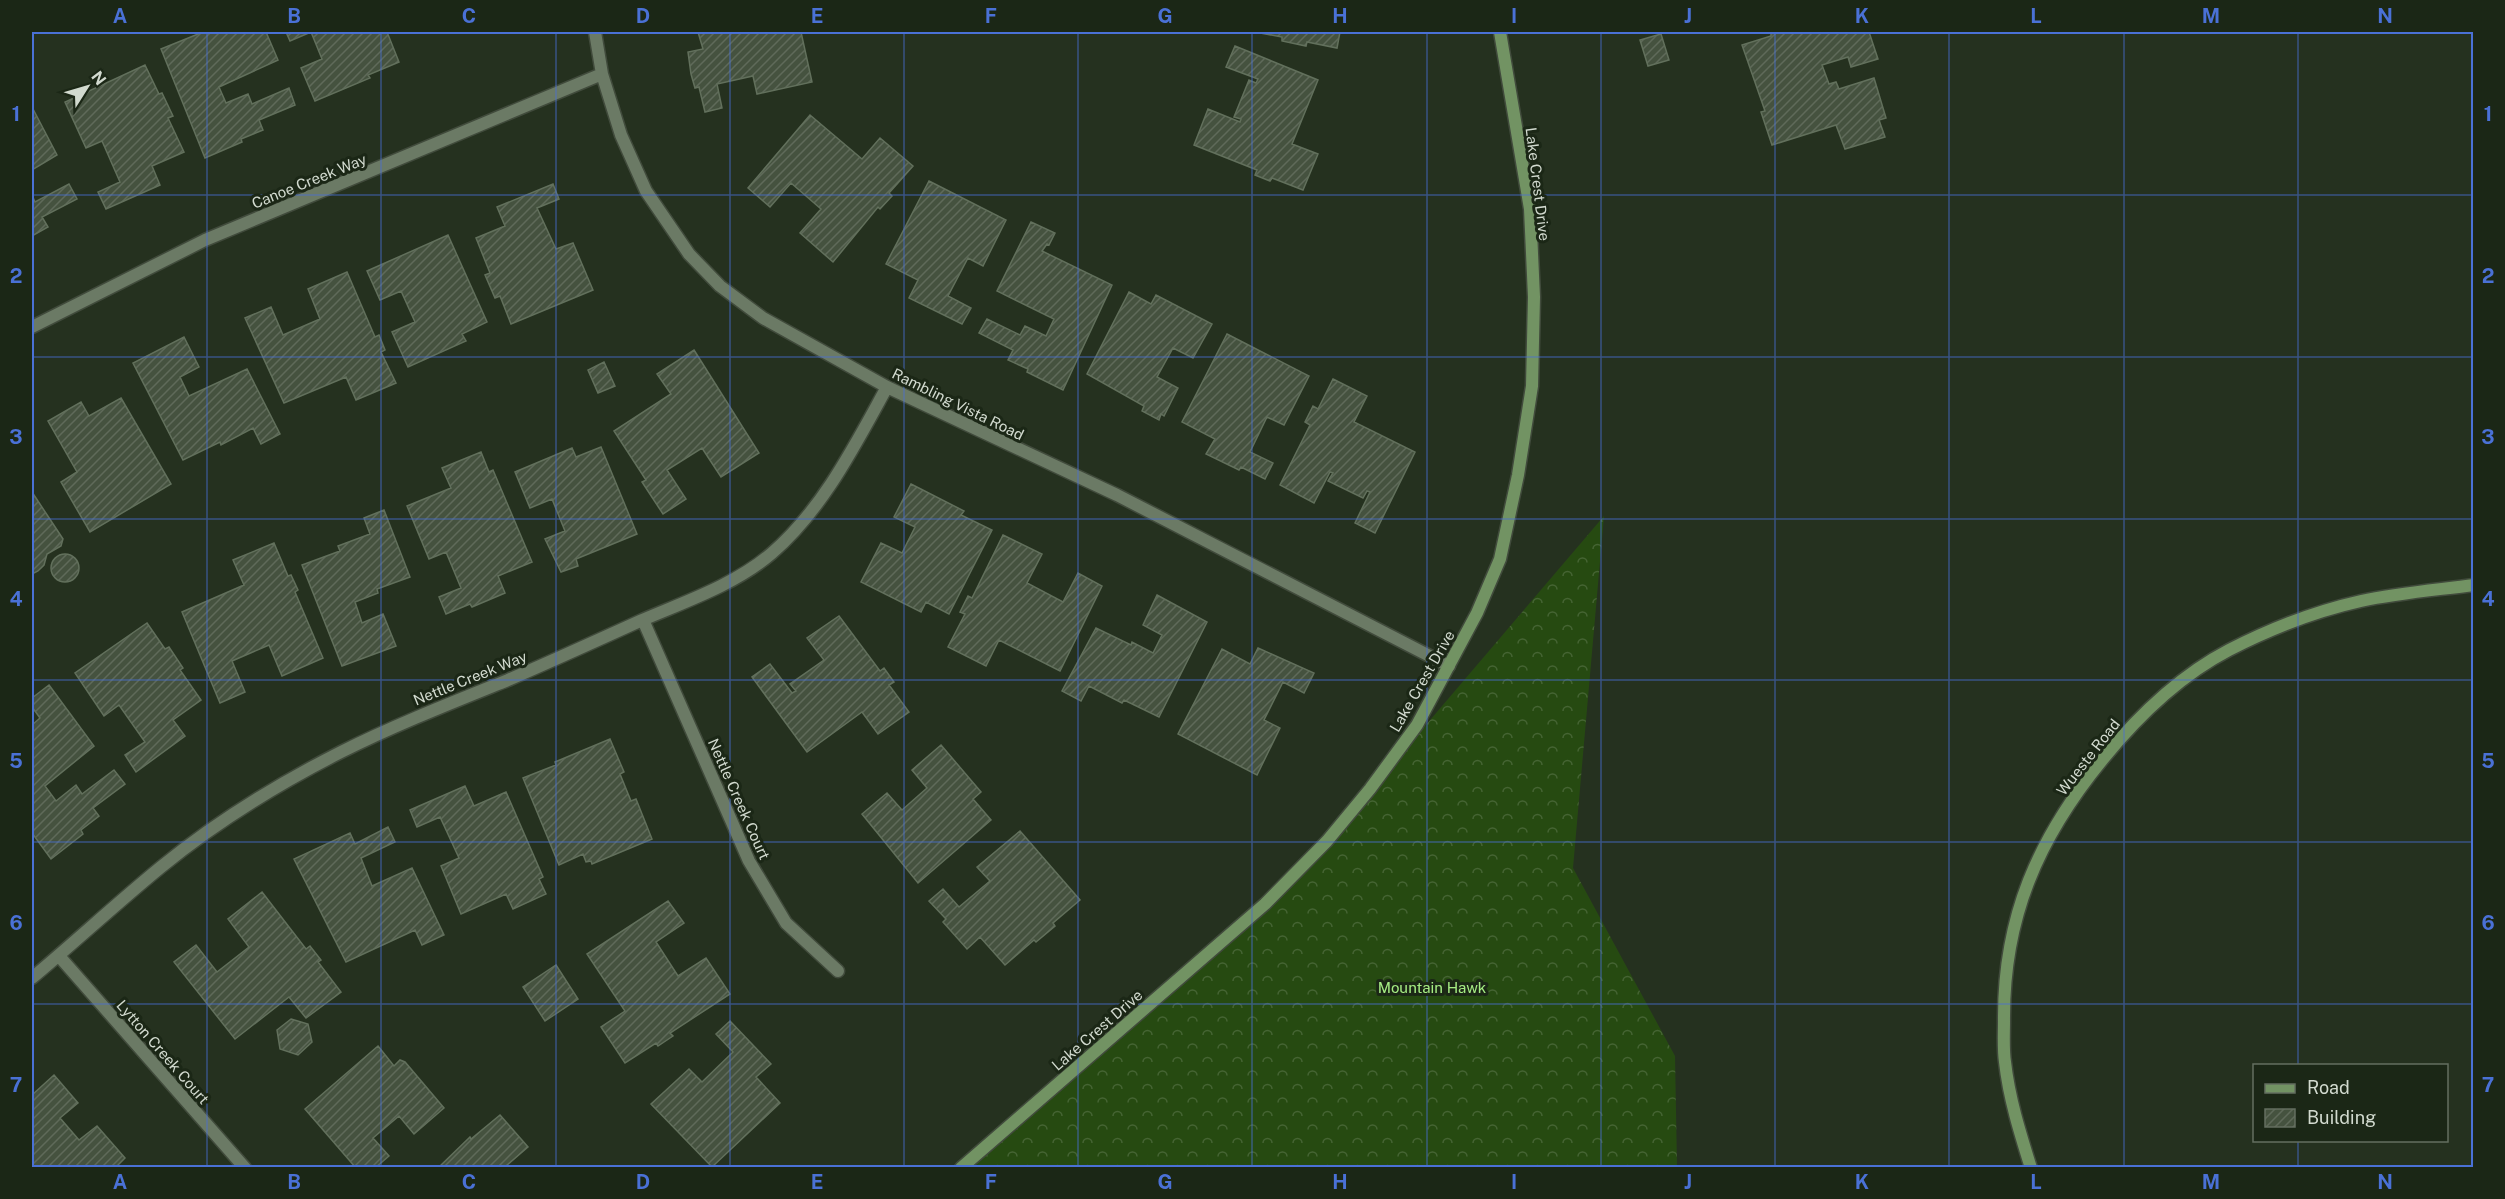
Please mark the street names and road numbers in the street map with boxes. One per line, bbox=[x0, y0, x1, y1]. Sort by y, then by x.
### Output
street label: Lake Crest Drive bbox=[1523, 126, 1553, 242]
street label: Canoe Creek Way bbox=[249, 150, 369, 212]
street label: Rambling Vista Road bbox=[889, 365, 1027, 443]
street label: Lake Crest Drive bbox=[1386, 627, 1458, 735]
street label: Nettle Creek Way bbox=[411, 647, 529, 709]
street label: Wueste Road bbox=[2053, 715, 2123, 799]
street label: Nettle Creek Court bbox=[705, 736, 773, 862]
street label: Lake Crest Drive bbox=[1048, 986, 1146, 1074]
street label: Lytton Creek Court bbox=[113, 997, 213, 1107]

